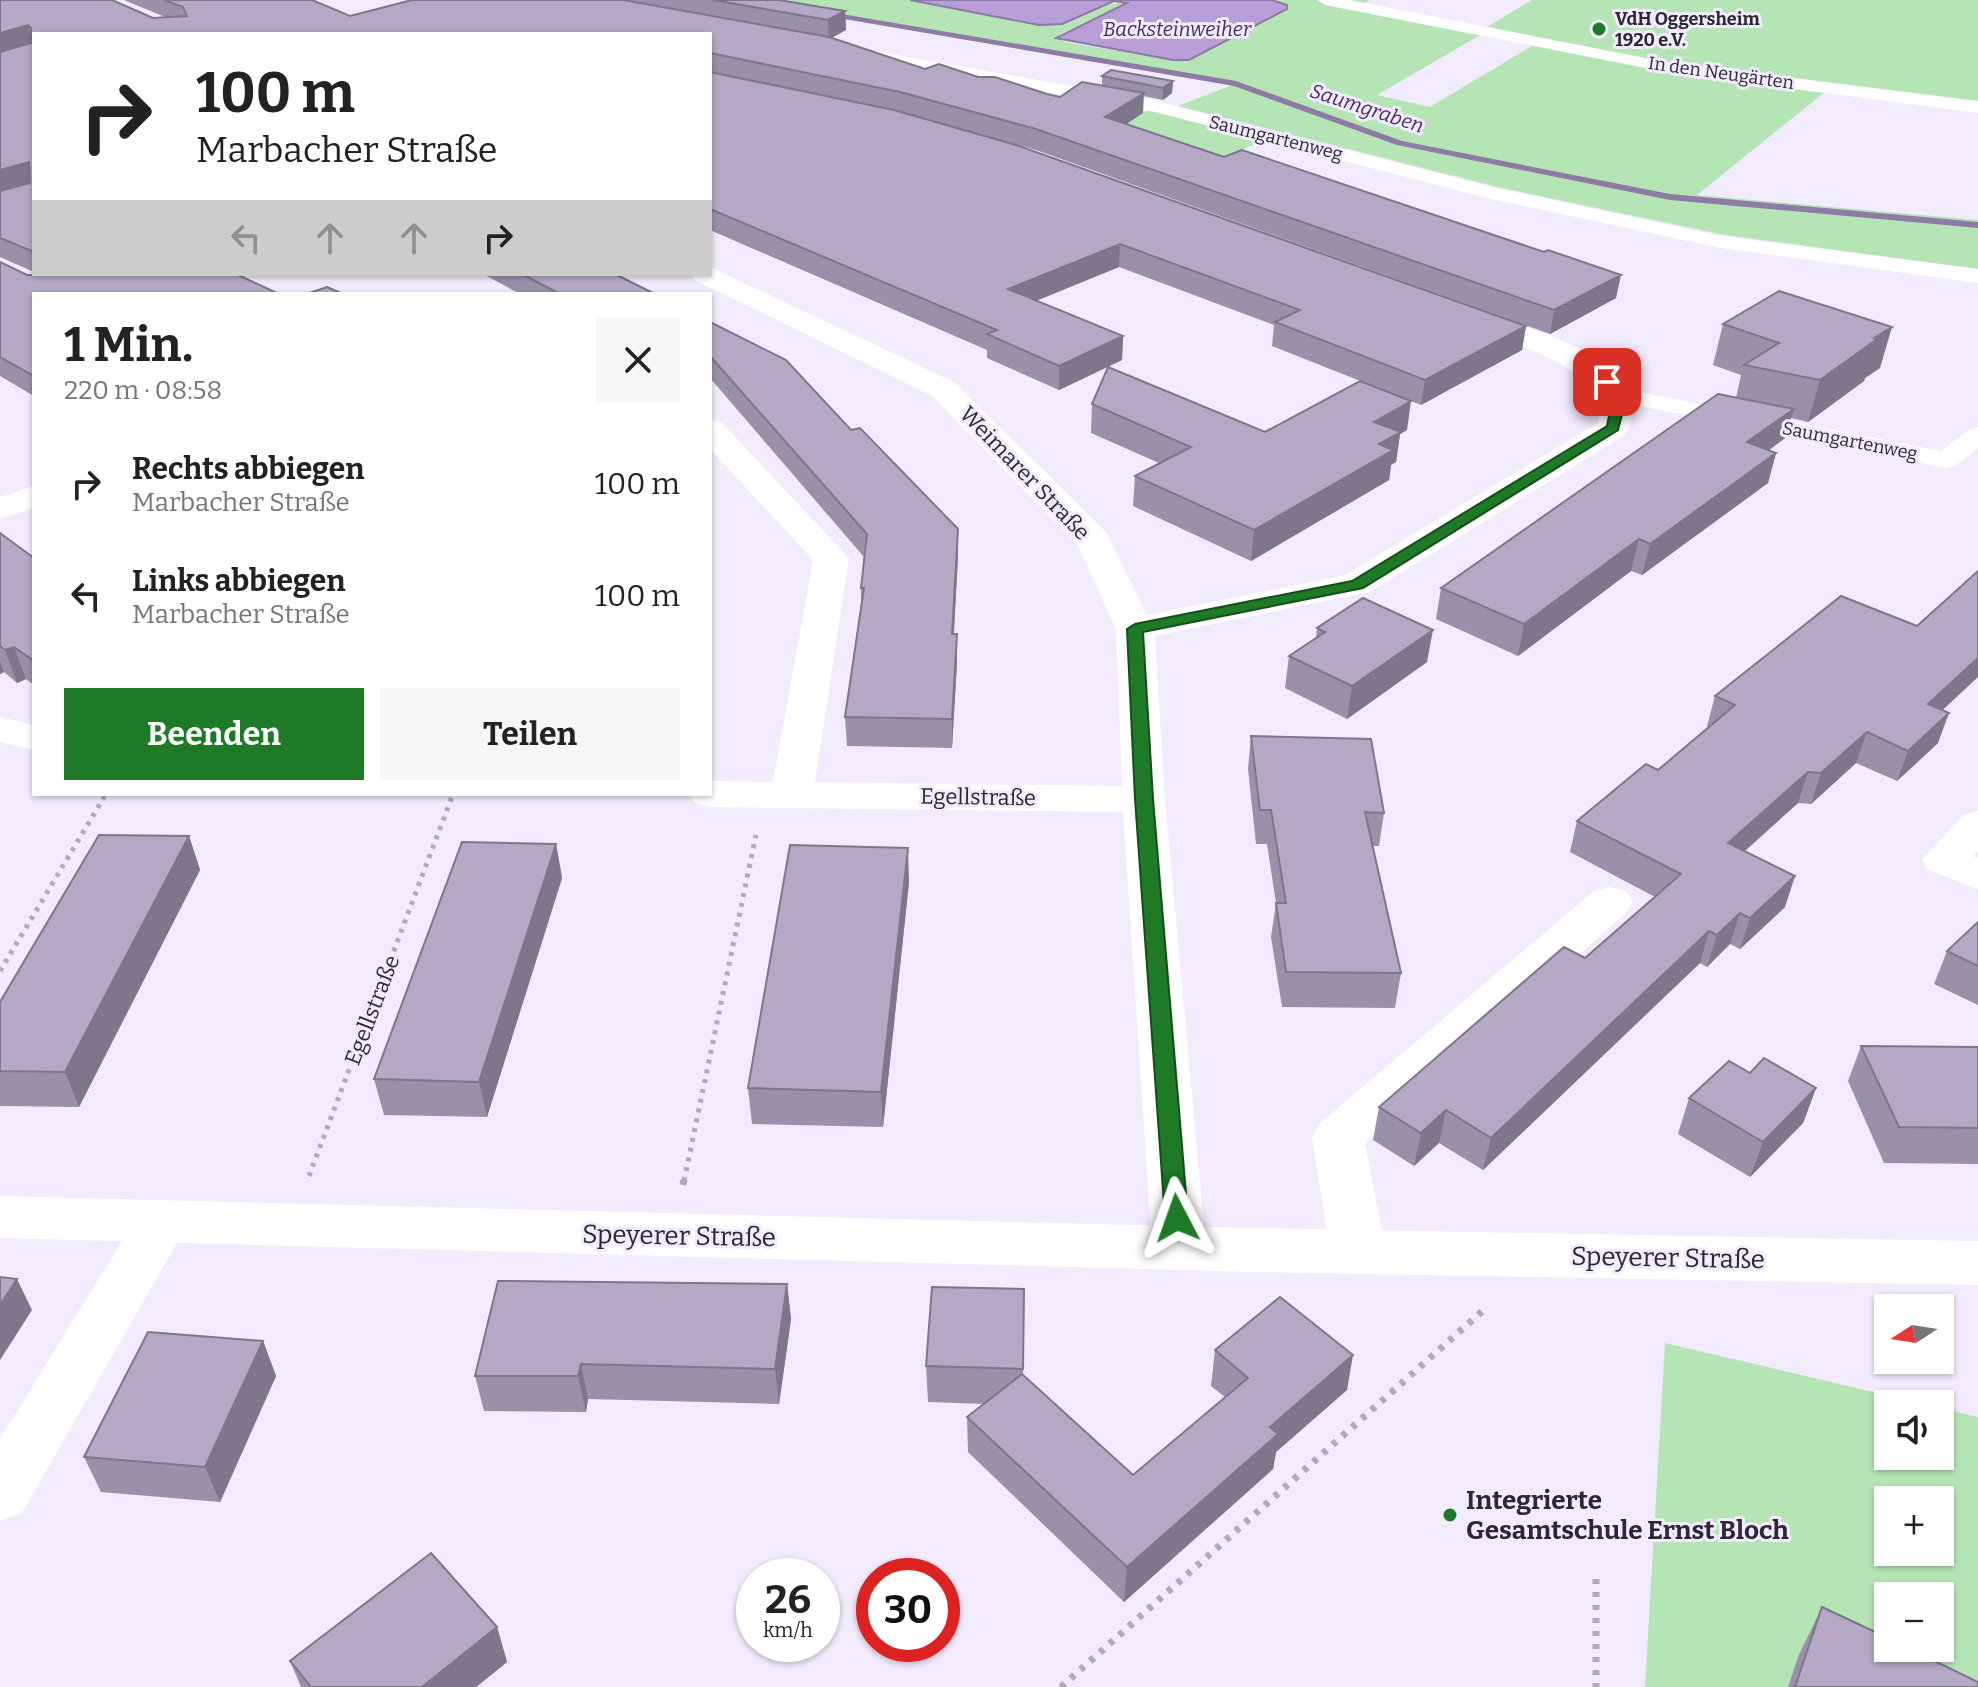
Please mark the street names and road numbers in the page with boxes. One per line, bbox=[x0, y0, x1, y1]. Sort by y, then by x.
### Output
street label: In den Neugärten bbox=[1647, 52, 1796, 94]
street label: Saumgartenweg bbox=[1207, 111, 1345, 165]
street label: Weimarer Straße bbox=[954, 400, 1096, 546]
street label: Saumgartenweg bbox=[1781, 417, 1919, 465]
street label: Egellstraße bbox=[920, 782, 1036, 812]
street label: Egellstraße bbox=[339, 951, 405, 1069]
street label: Speyerer Straße bbox=[582, 1219, 776, 1253]
street label: Speyerer Straße bbox=[1571, 1241, 1765, 1275]

